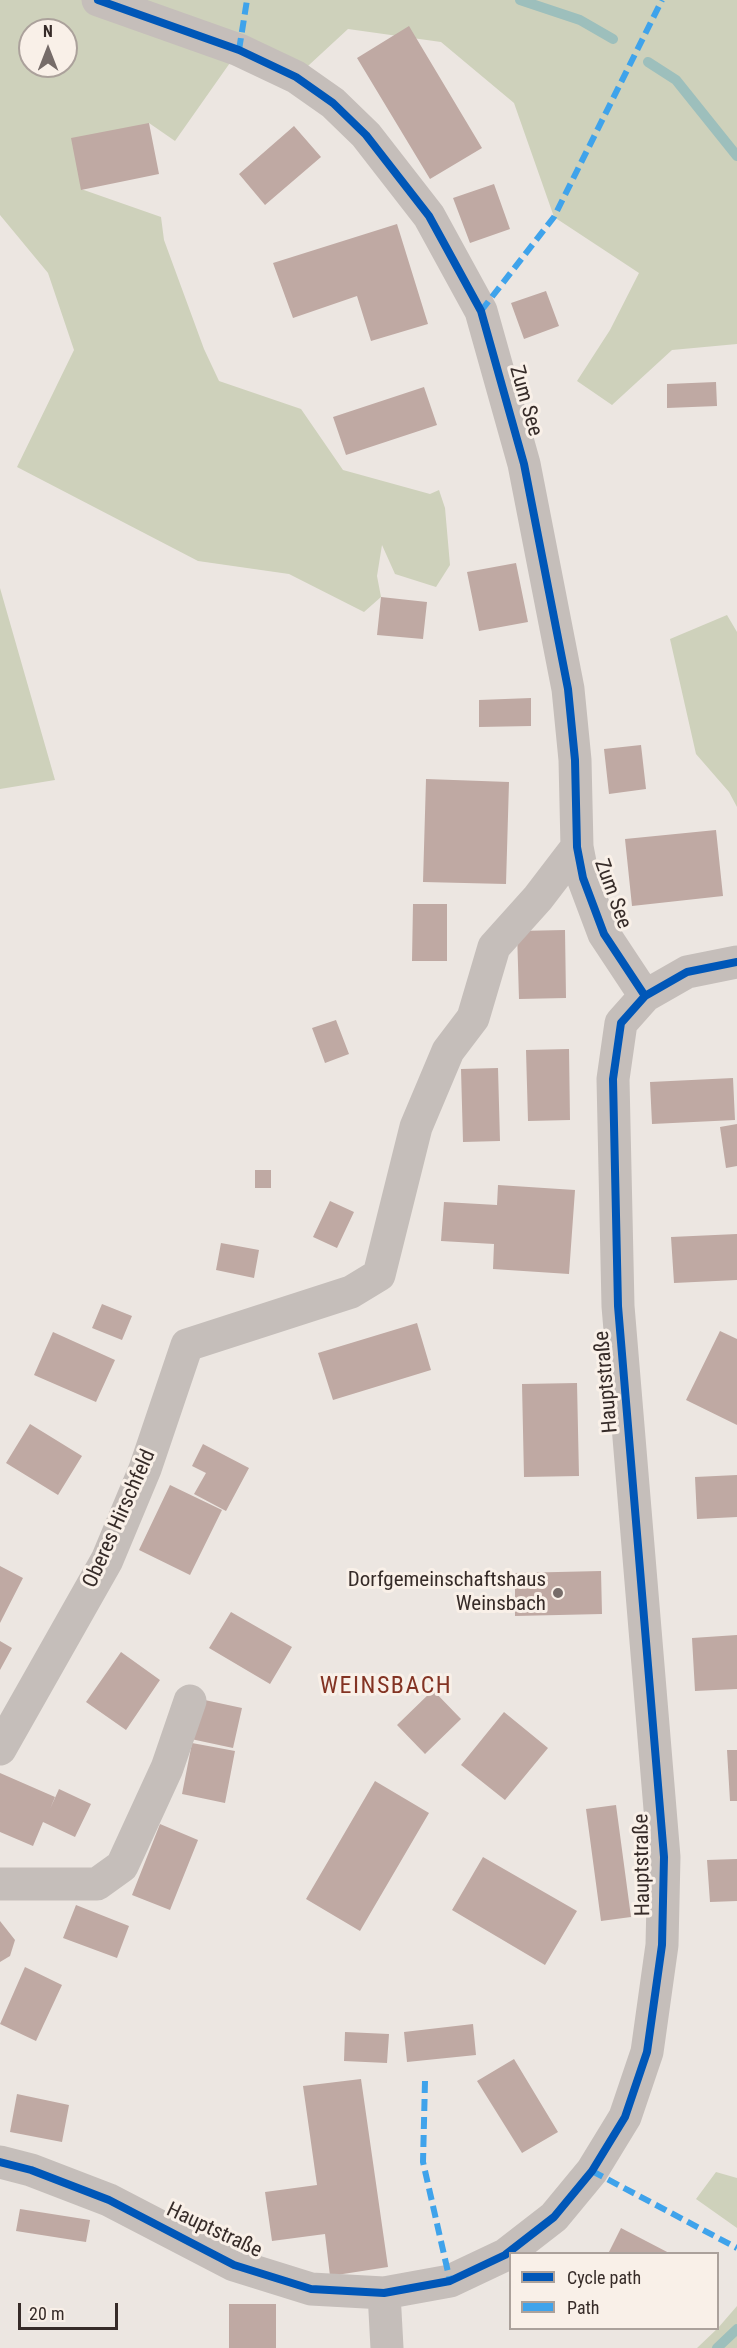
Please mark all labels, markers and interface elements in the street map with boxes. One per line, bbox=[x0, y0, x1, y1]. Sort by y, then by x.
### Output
north arrow bbox=[18, 18, 78, 78]
text: N bbox=[43, 22, 53, 41]
street label: Zum See bbox=[503, 363, 547, 439]
street label: Zum See bbox=[588, 856, 636, 932]
street label: Hauptstraße bbox=[590, 1330, 624, 1434]
street label: Oberes Hirschfeld bbox=[78, 1446, 162, 1592]
place label: Dorfgemeinschaftshaus Weinsbach bbox=[348, 1568, 546, 1618]
marker: Dorfgemeinschaftshaus Weinsbach bbox=[551, 1586, 565, 1600]
district label: WEINSBACH bbox=[320, 1673, 452, 1701]
street label: Hauptstraße bbox=[630, 1814, 656, 1916]
street label: Hauptstraße bbox=[162, 2198, 266, 2264]
legend bbox=[509, 2252, 719, 2330]
text: Cycle path bbox=[567, 2267, 641, 2288]
scale bar bbox=[21, 2291, 122, 2329]
text: Path bbox=[567, 2297, 600, 2318]
text: 20 m bbox=[29, 2303, 64, 2324]

